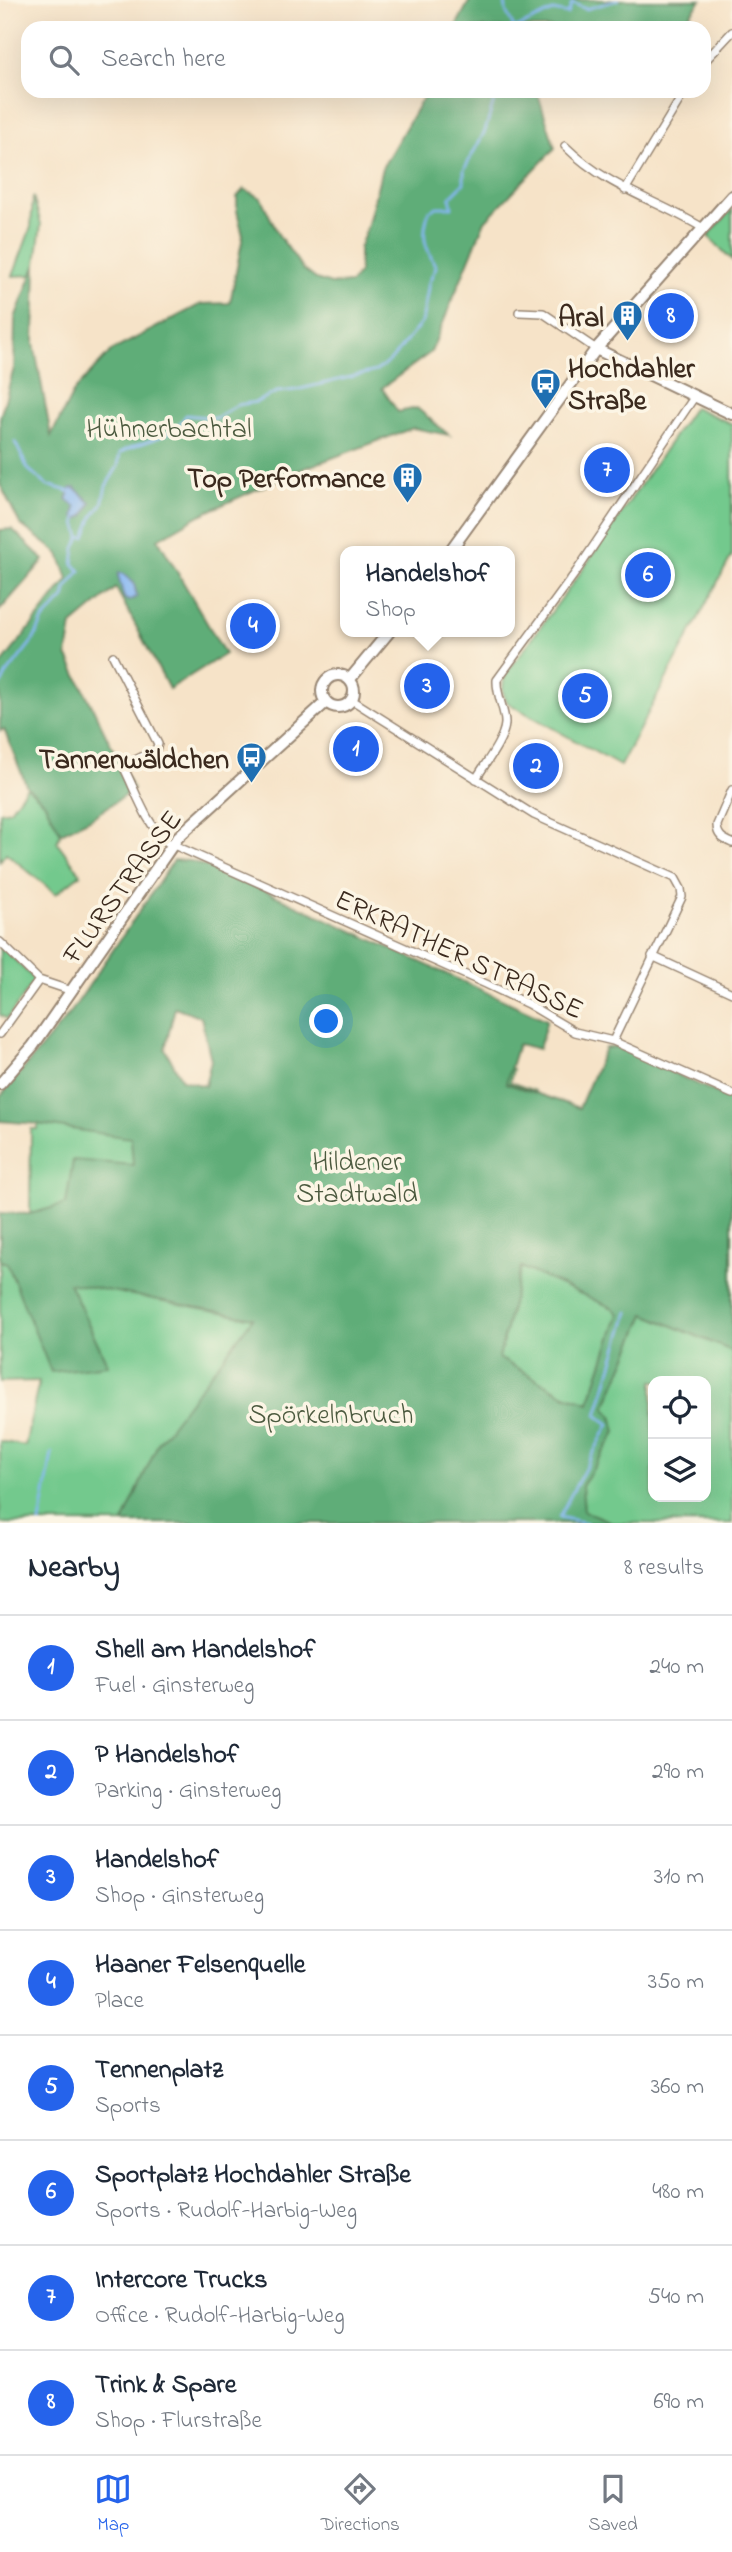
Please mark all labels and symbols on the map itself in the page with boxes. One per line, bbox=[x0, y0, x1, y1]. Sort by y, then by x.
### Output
pin: 8 bbox=[648, 290, 694, 342]
place label: Aral bbox=[558, 299, 604, 340]
building icon: Aral bbox=[610, 299, 644, 343]
place label: Hochdahler Straße bbox=[568, 350, 696, 423]
bus stop icon: Hochdahler Straße bbox=[528, 366, 562, 410]
park label: Hühnerbachtal bbox=[86, 410, 252, 451]
pin: 7 bbox=[584, 444, 630, 496]
place label: Top Performance bbox=[187, 460, 386, 501]
building icon: Top Performance bbox=[391, 460, 425, 504]
pin: 6 bbox=[625, 549, 671, 601]
pin: 4 bbox=[230, 600, 276, 652]
pin: 3 bbox=[404, 660, 450, 712]
pin: 5 bbox=[562, 670, 608, 722]
pin: 1 bbox=[333, 723, 379, 775]
pin: 2 bbox=[513, 740, 559, 792]
place label: Tannenwäldchen bbox=[39, 741, 229, 782]
bus stop icon: Tannenwäldchen bbox=[235, 741, 269, 785]
street label: FLURSTRASSE bbox=[53, 803, 194, 974]
street label: ERKRATHER STRASSE bbox=[327, 880, 590, 1032]
your location bbox=[309, 1004, 343, 1038]
park label: Hildener Stadtwald bbox=[296, 1143, 418, 1216]
park label: Spörkelnbruch bbox=[249, 1396, 413, 1437]

